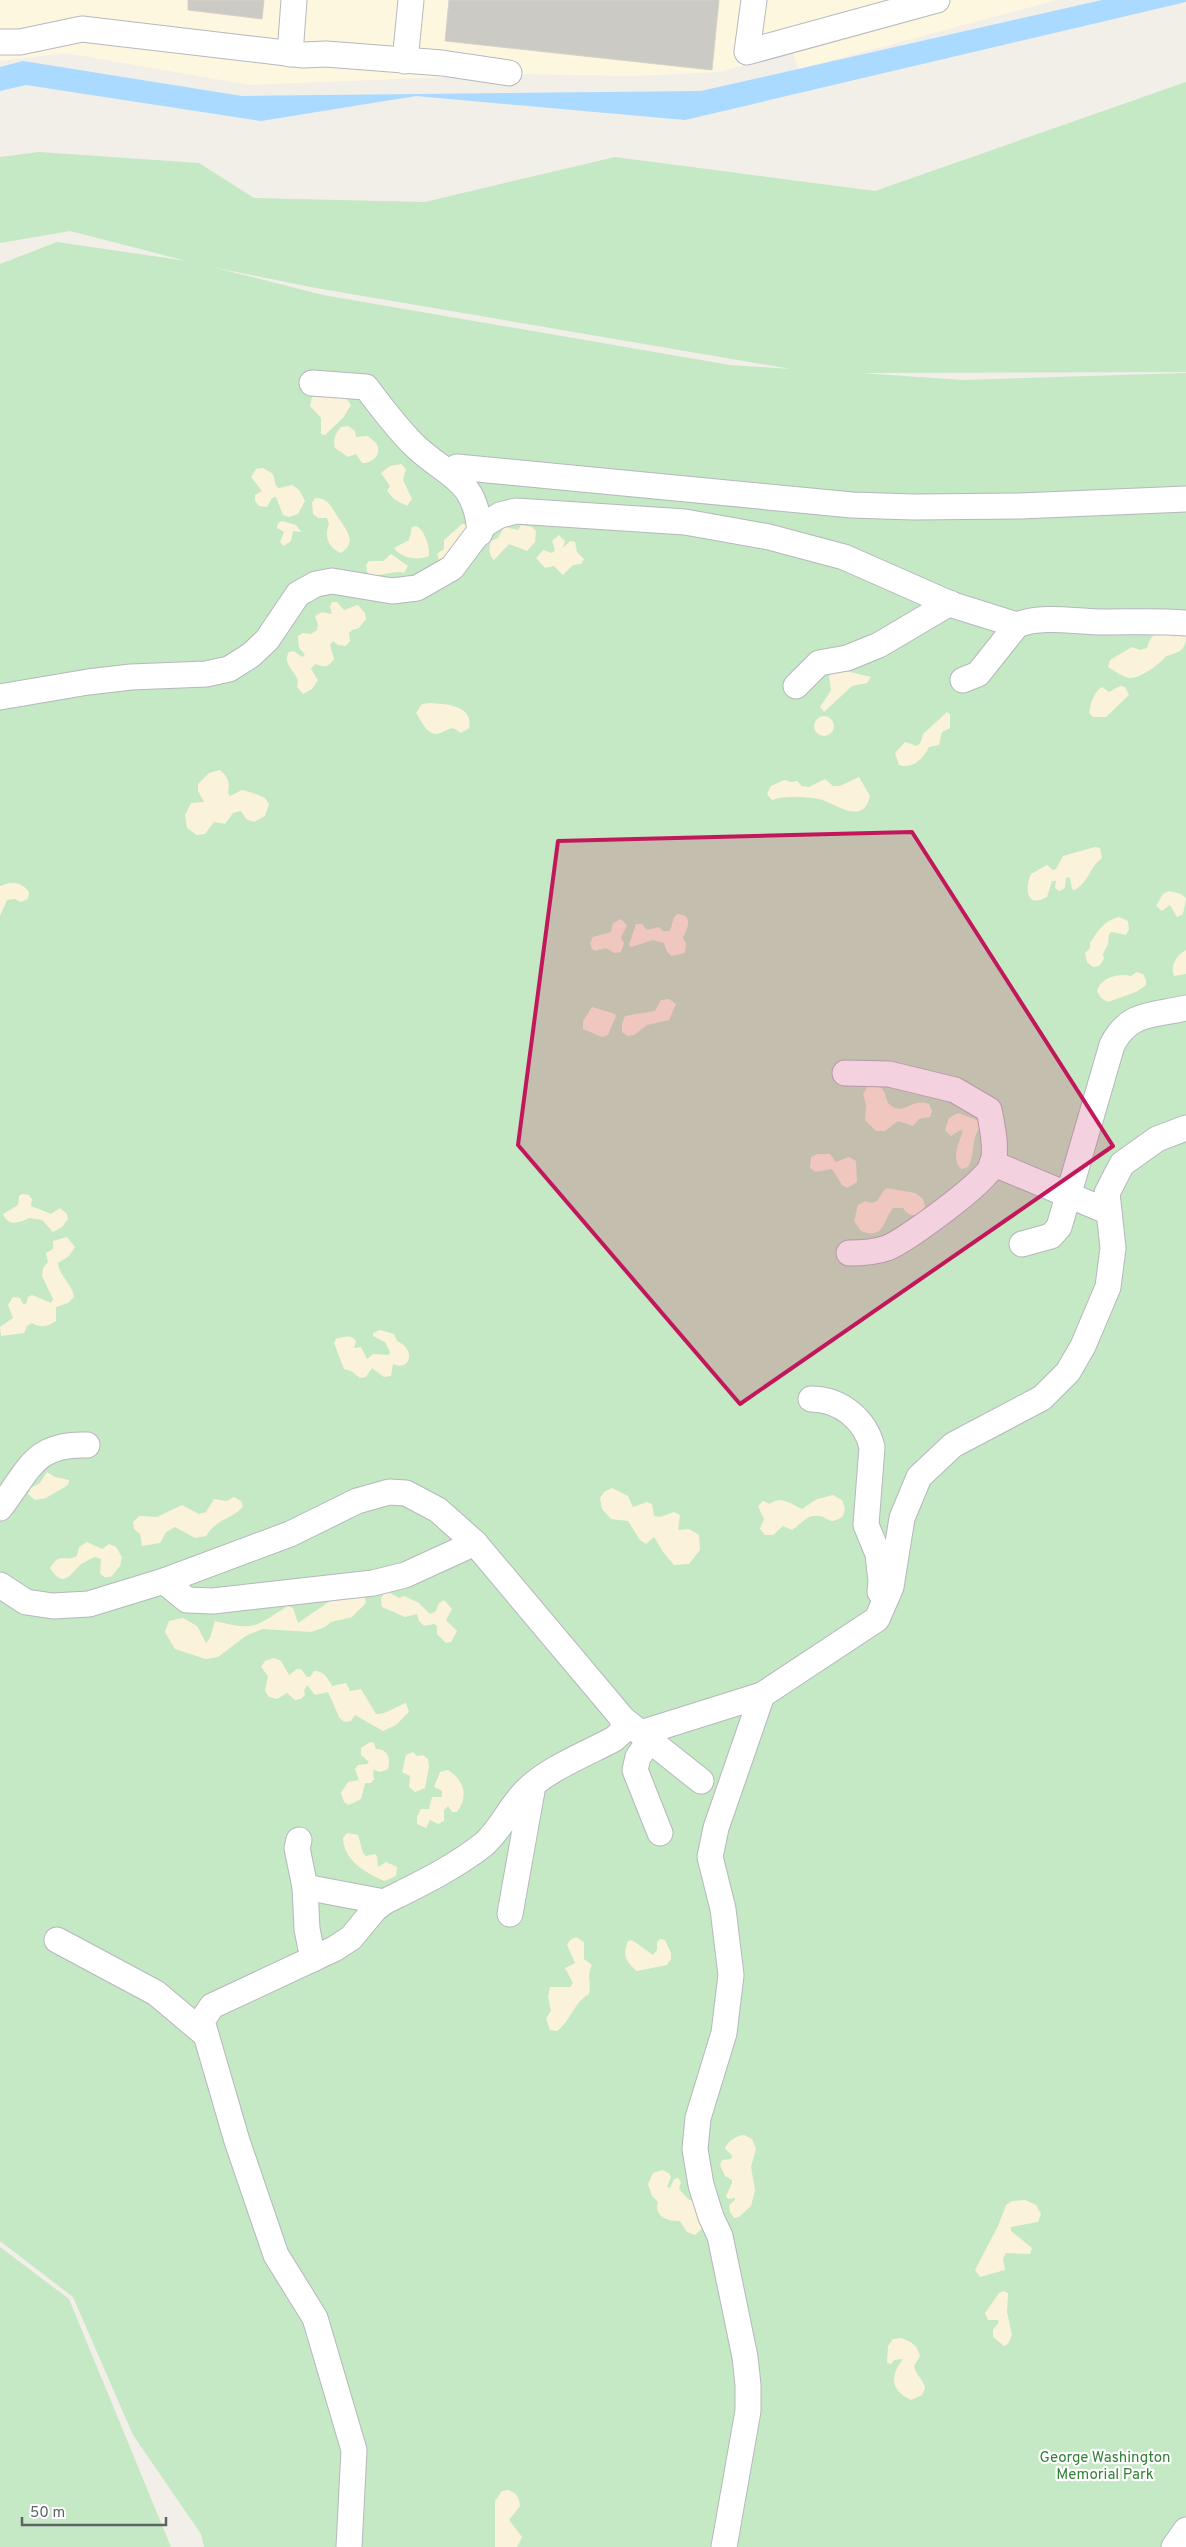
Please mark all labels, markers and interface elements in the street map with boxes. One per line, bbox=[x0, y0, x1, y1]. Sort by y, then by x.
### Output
park label: George Washington Memorial Park bbox=[1040, 2449, 1170, 2485]
scale bar bbox=[22, 2494, 166, 2526]
text: 50 m bbox=[30, 2504, 65, 2523]

